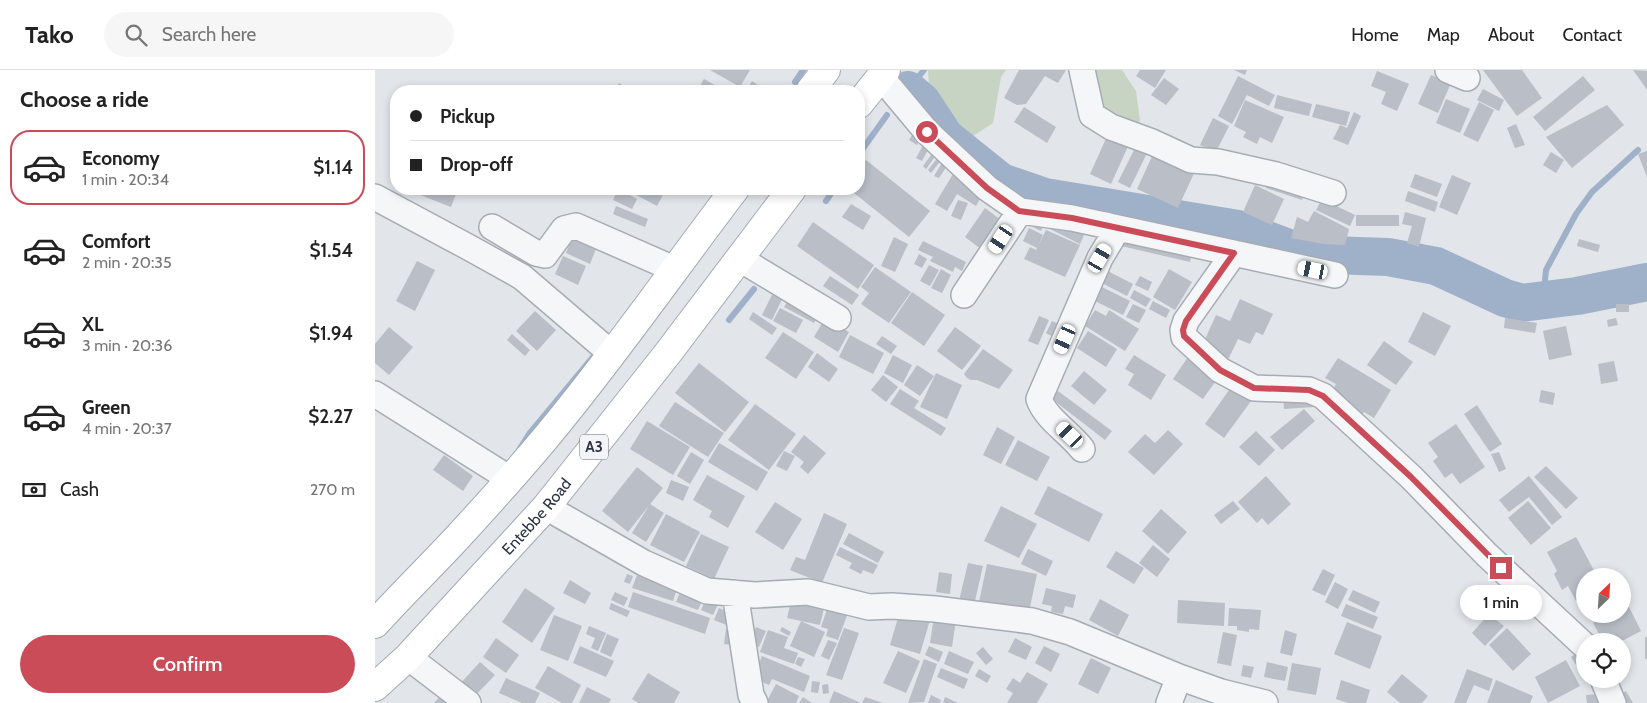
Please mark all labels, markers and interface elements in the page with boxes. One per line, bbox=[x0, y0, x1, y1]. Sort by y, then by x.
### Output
search box bbox=[104, 12, 454, 57]
text: Tako bbox=[25, 20, 74, 49]
icon: search bbox=[122, 21, 150, 49]
text: Search here bbox=[162, 23, 256, 46]
text: Home bbox=[1351, 24, 1399, 46]
text: Map bbox=[1427, 24, 1460, 46]
text: About bbox=[1488, 24, 1534, 46]
text: Contact bbox=[1562, 24, 1622, 46]
text: Choose a ride bbox=[20, 86, 149, 113]
text: Pickup bbox=[440, 105, 495, 128]
route start bbox=[916, 121, 938, 143]
icon: car bbox=[22, 145, 67, 190]
text: Economy bbox=[82, 147, 160, 170]
text: Drop-off bbox=[440, 153, 513, 176]
text: $1.14 bbox=[313, 156, 353, 179]
text: 1 min · 20:34 bbox=[82, 170, 169, 189]
car bbox=[986, 222, 1015, 256]
icon: car bbox=[22, 228, 67, 273]
text: Comfort bbox=[82, 230, 151, 253]
text: $1.54 bbox=[309, 239, 353, 262]
car bbox=[1086, 241, 1113, 275]
text: 2 min · 20:35 bbox=[82, 253, 172, 272]
car bbox=[1296, 260, 1329, 280]
icon: car bbox=[22, 311, 67, 356]
text: XL bbox=[82, 313, 103, 336]
text: $1.94 bbox=[309, 322, 353, 345]
car bbox=[1052, 322, 1077, 356]
text: 3 min · 20:36 bbox=[82, 336, 172, 355]
icon: car bbox=[22, 394, 67, 439]
text: Green bbox=[82, 396, 131, 419]
text: $2.27 bbox=[308, 405, 353, 428]
text: 4 min · 20:37 bbox=[82, 419, 172, 438]
car bbox=[1054, 419, 1086, 451]
road number: A3 bbox=[580, 434, 608, 460]
street label: Entebbe Road bbox=[498, 474, 575, 558]
icon: cash bbox=[20, 476, 48, 504]
text: Cash bbox=[60, 478, 99, 501]
text: 270 m bbox=[310, 480, 355, 499]
route end bbox=[1490, 557, 1512, 579]
north arrow bbox=[1576, 568, 1631, 622]
map controls bbox=[1576, 568, 1631, 688]
callout: 1 min bbox=[1460, 586, 1542, 620]
text: 1 min bbox=[1483, 593, 1519, 612]
button: locate bbox=[1576, 633, 1631, 688]
button: Confirm bbox=[20, 635, 355, 693]

